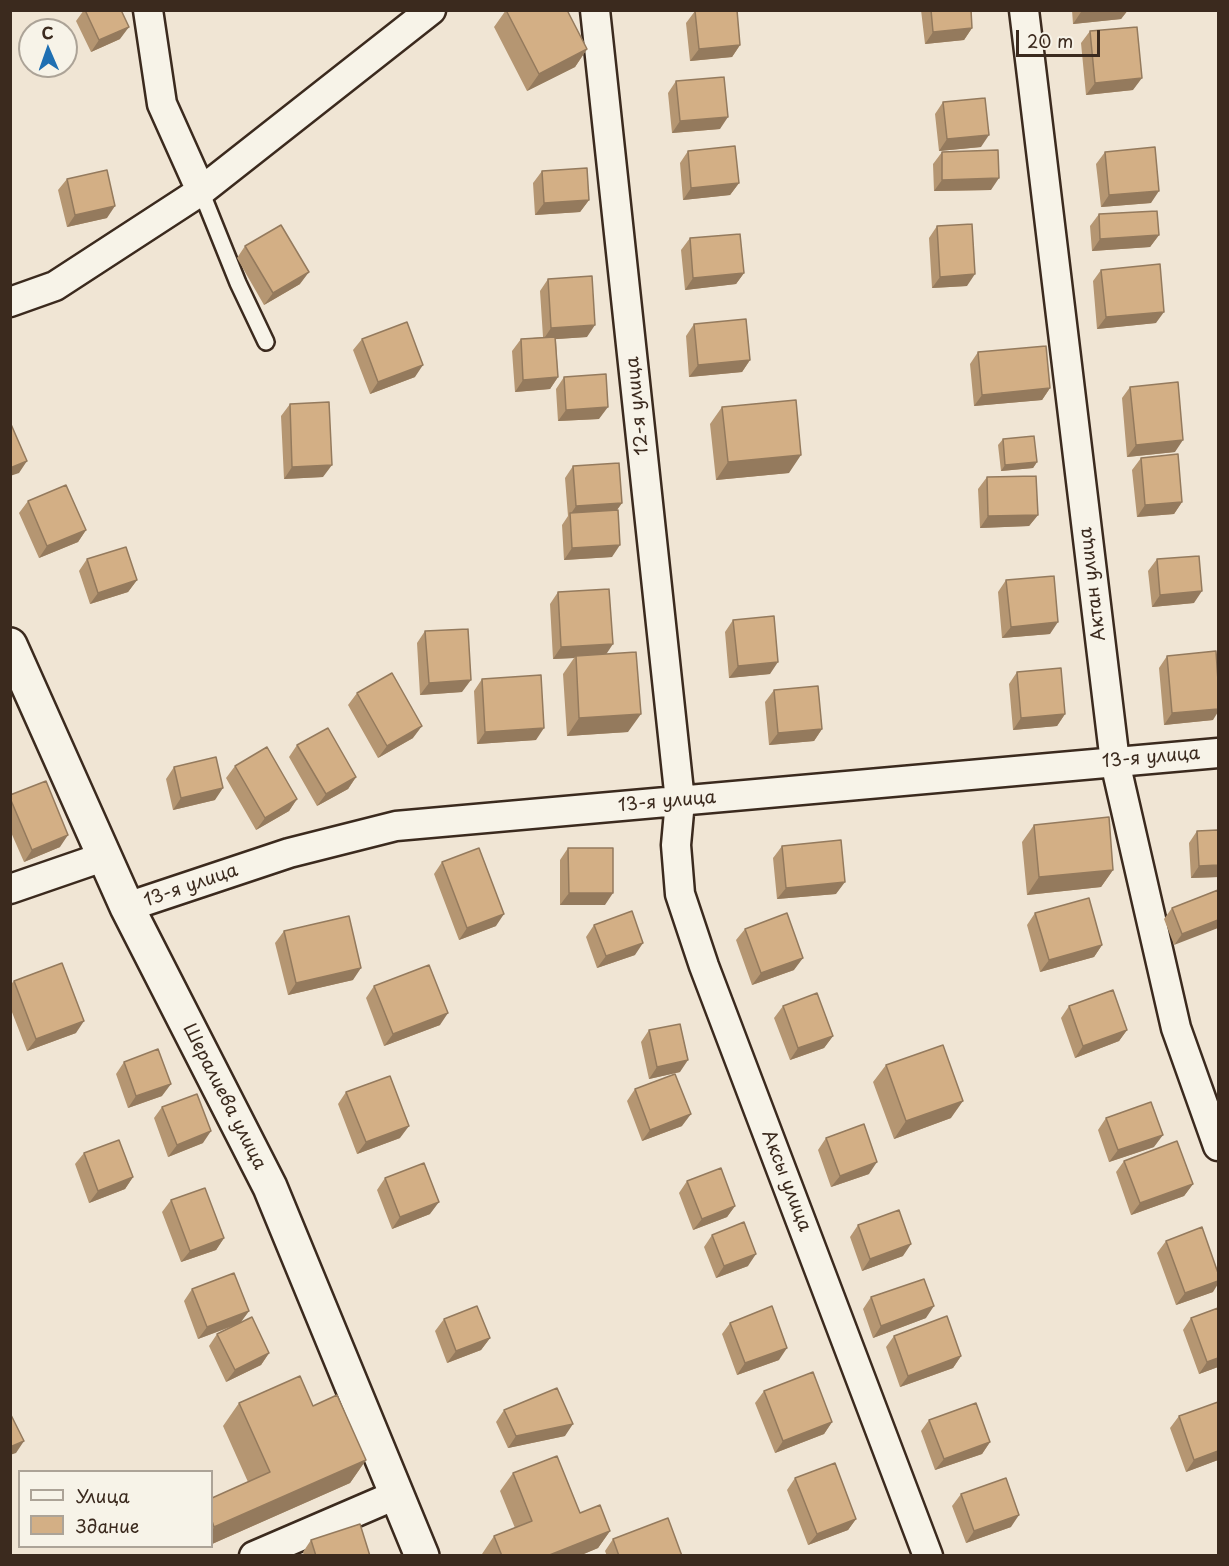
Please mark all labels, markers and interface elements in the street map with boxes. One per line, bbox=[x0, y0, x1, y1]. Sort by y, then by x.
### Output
north arrow bbox=[18, 18, 78, 78]
scale bar bbox=[1019, 18, 1103, 56]
text: С bbox=[41, 20, 54, 44]
text: 20 m bbox=[1027, 27, 1073, 54]
street label: 12-я улица bbox=[622, 356, 654, 456]
street label: Актан улица bbox=[1075, 526, 1111, 642]
street label: 13-я улица bbox=[1101, 743, 1201, 773]
street label: 13-я улица bbox=[617, 787, 717, 817]
street label: 13-я улица bbox=[141, 860, 241, 912]
street label: Шералиева улица bbox=[178, 1020, 270, 1174]
street label: Аксы улица bbox=[757, 1127, 815, 1235]
legend bbox=[18, 1470, 213, 1548]
text: Улица bbox=[76, 1482, 130, 1509]
text: Здание bbox=[76, 1512, 139, 1539]

